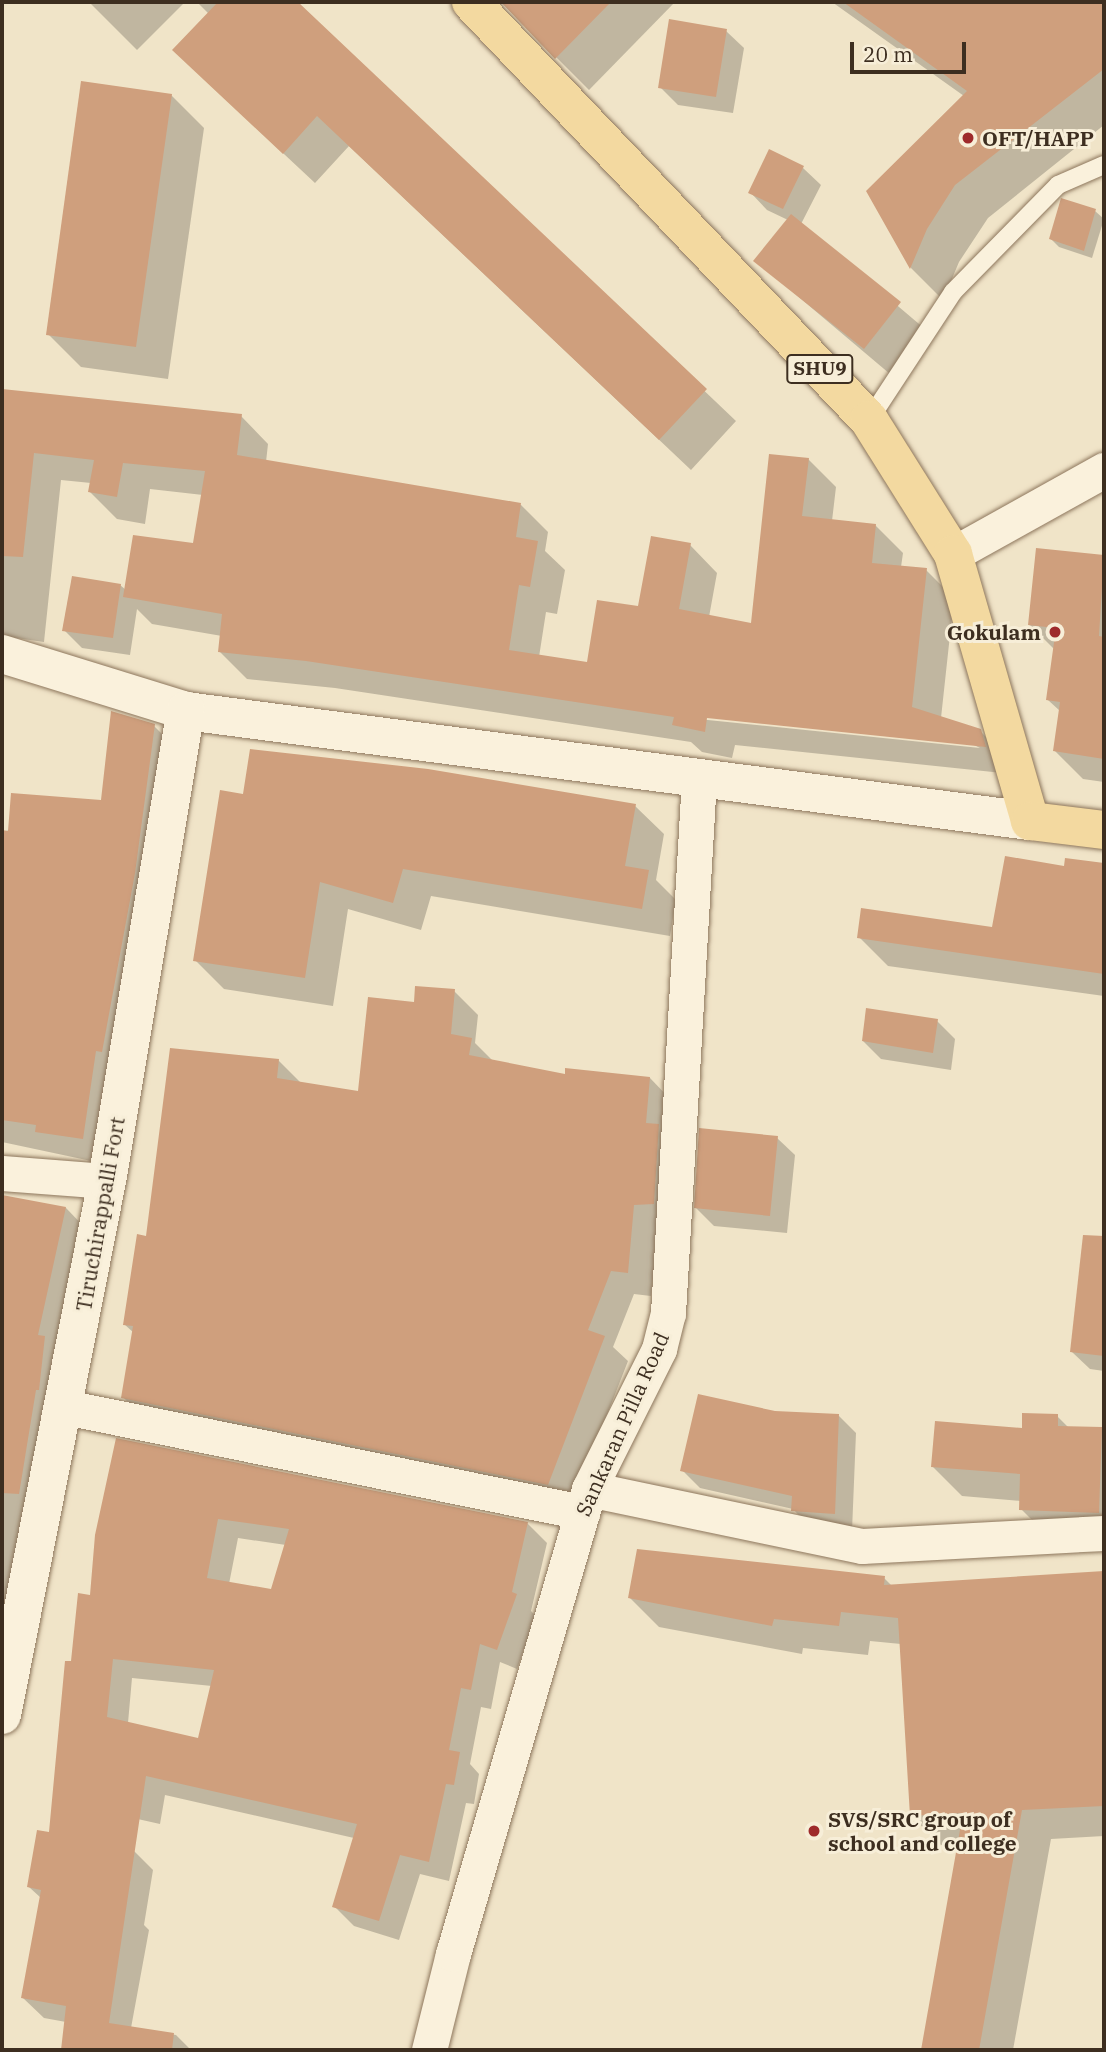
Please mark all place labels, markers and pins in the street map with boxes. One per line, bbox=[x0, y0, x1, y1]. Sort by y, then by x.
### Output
place label: OFT/HAPP bbox=[982, 125, 1094, 151]
marker: OFT/HAPP bbox=[960, 130, 976, 146]
place label: Gokulam bbox=[947, 619, 1041, 645]
marker: Gokulam bbox=[1047, 624, 1063, 640]
place label: SVS/SRC group of school and college bbox=[828, 1806, 1017, 1856]
marker: SVS/SRC group of school and college bbox=[806, 1823, 822, 1839]

